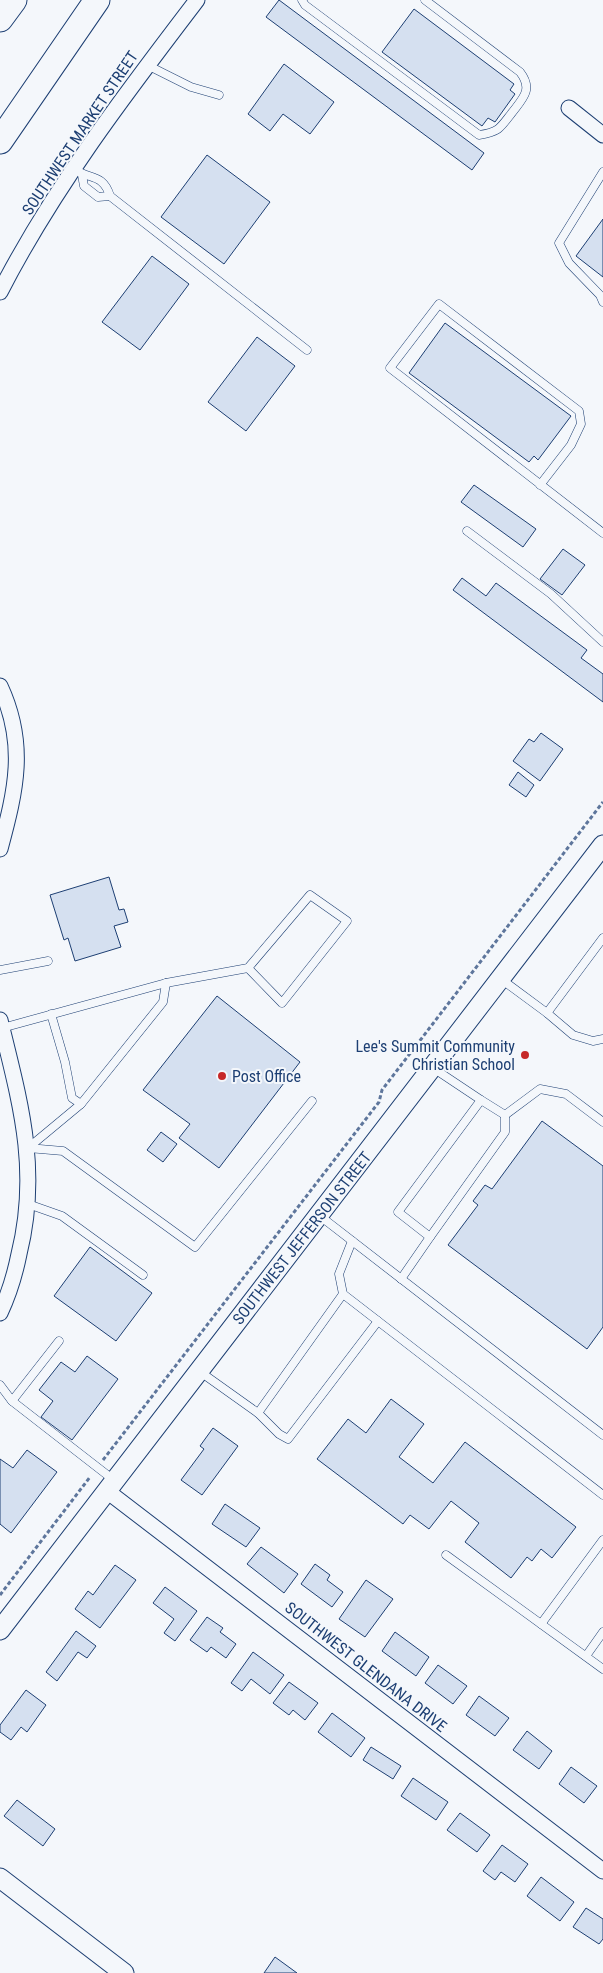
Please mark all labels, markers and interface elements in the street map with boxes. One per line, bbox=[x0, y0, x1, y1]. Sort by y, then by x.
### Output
street label: SOUTHWEST MARKET STREET bbox=[18, 48, 142, 218]
place label: Lee's Summit Community Christian School bbox=[355, 1037, 515, 1074]
marker: Lee's Summit Community Christian School bbox=[519, 1049, 531, 1061]
place label: Post Office bbox=[232, 1067, 301, 1086]
marker: Post Office bbox=[216, 1070, 228, 1082]
street label: SOUTHWEST JEFFERSON STREET bbox=[229, 1148, 375, 1328]
street label: SOUTHWEST GLENDANA DRIVE bbox=[281, 1598, 451, 1736]

